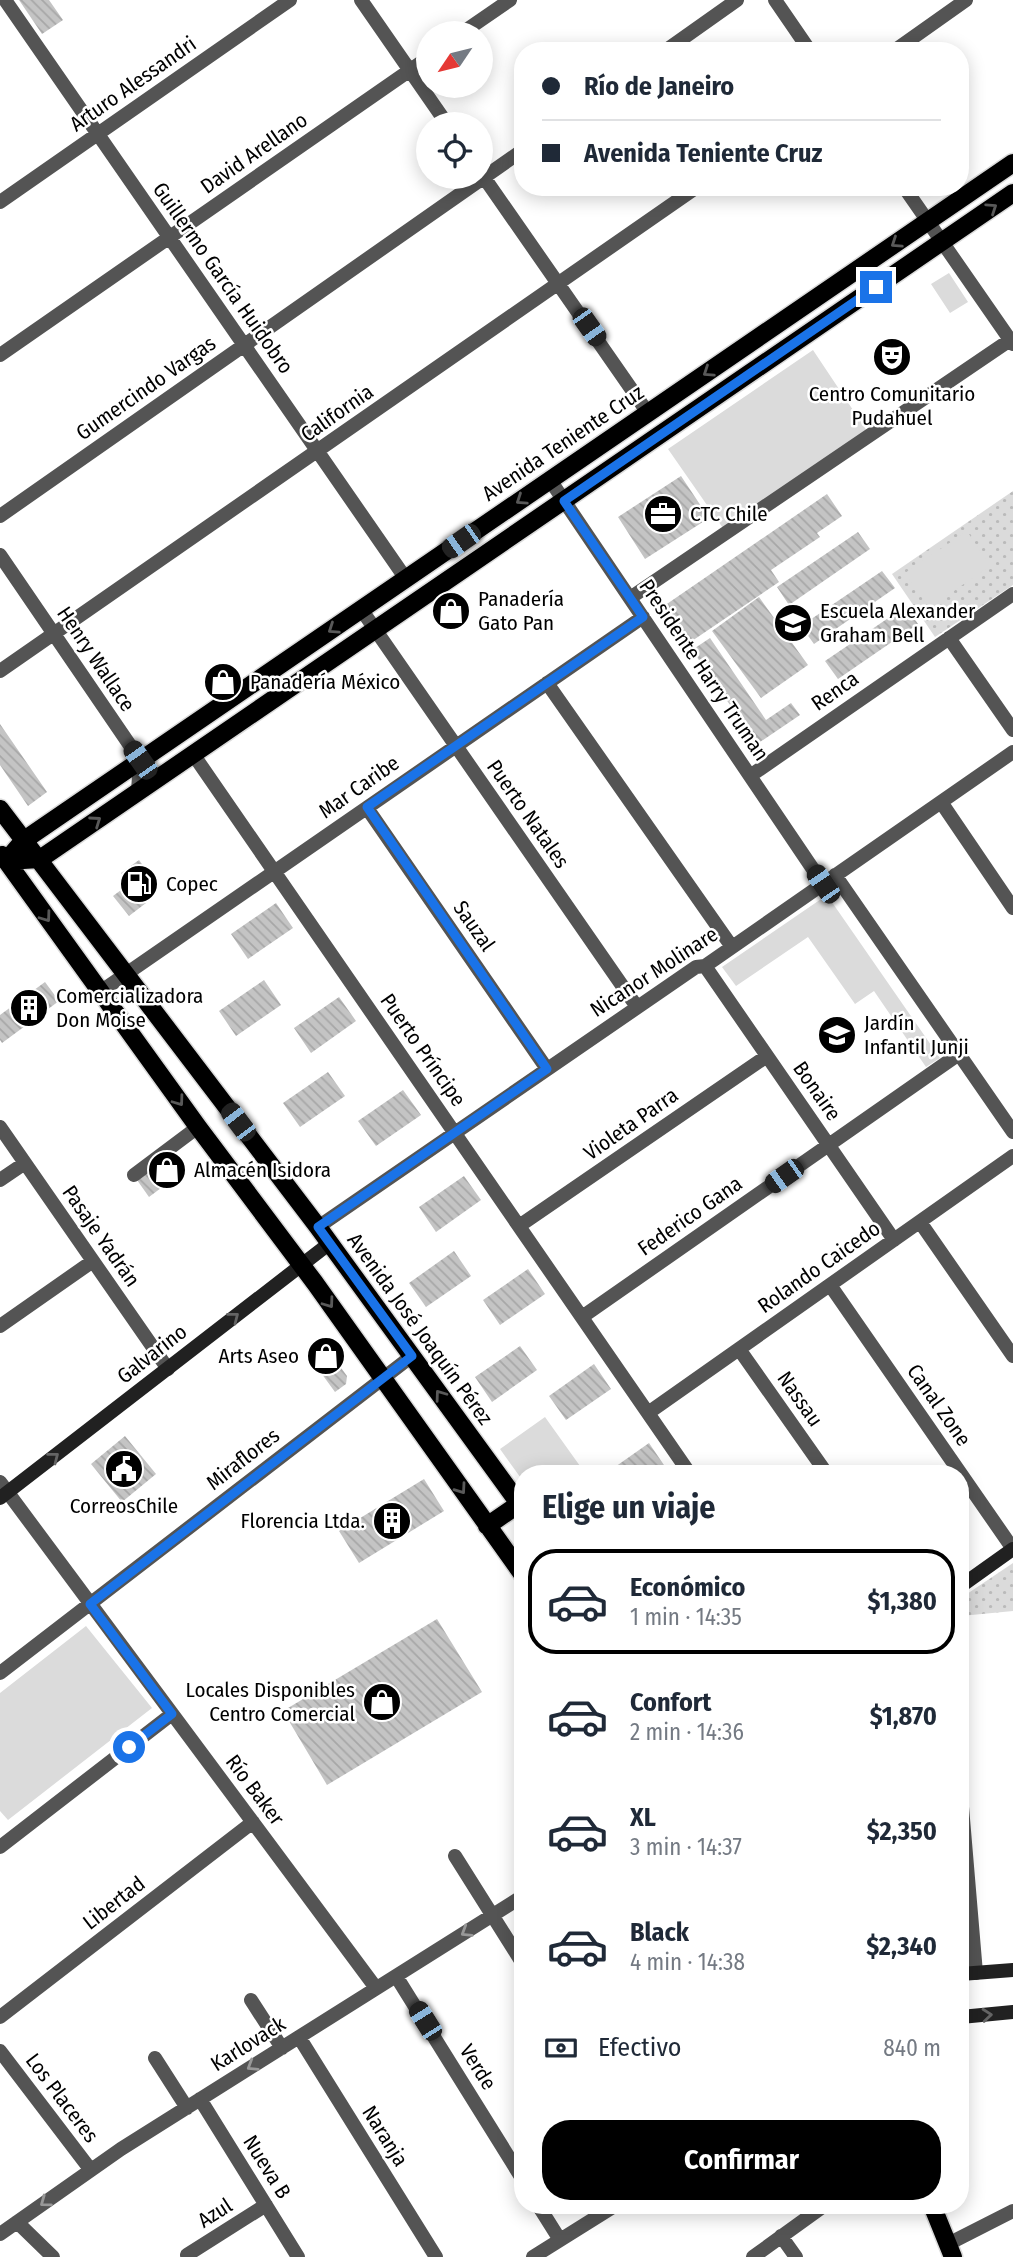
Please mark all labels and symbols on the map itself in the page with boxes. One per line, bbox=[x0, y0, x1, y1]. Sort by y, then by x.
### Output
north arrow bbox=[416, 21, 494, 98]
street label: Arturo Alessandri bbox=[65, 31, 201, 137]
street label: David Arellano bbox=[196, 107, 312, 199]
street label: Guillermo García Huidobro bbox=[147, 177, 299, 379]
one-way arrow bbox=[984, 203, 997, 216]
one-way arrow bbox=[891, 235, 904, 247]
route end bbox=[860, 271, 892, 303]
car bbox=[569, 304, 610, 350]
street label: Gumercindo Vargas bbox=[71, 330, 221, 446]
theatre icon: Centro Comunitario Pudahuel bbox=[871, 336, 913, 378]
one-way arrow bbox=[703, 364, 716, 376]
street label: California bbox=[296, 379, 378, 447]
street label: Avenida Teniente Cruz bbox=[477, 379, 649, 507]
place label: Centro Comunitario Pudahuel bbox=[809, 381, 975, 431]
one-way arrow bbox=[516, 492, 529, 504]
office icon: CTC Chile bbox=[642, 493, 684, 535]
place label: CTC Chile bbox=[690, 501, 768, 527]
car bbox=[438, 520, 485, 562]
street label: Presidente Harry Truman bbox=[634, 574, 774, 766]
place label: Panadería Gato Pan bbox=[478, 586, 564, 636]
shop icon: Panadería Gato Pan bbox=[430, 590, 472, 632]
place label: Escuela Alexander Graham Bell bbox=[820, 598, 976, 648]
street label: Henry Wallace bbox=[51, 601, 141, 717]
school or university icon: Escuela Alexander Graham Bell bbox=[772, 602, 814, 644]
one-way arrow bbox=[328, 621, 341, 633]
shop icon: Panadería México bbox=[202, 661, 244, 703]
street label: Renca bbox=[806, 666, 864, 716]
place label: Panadería México bbox=[250, 669, 400, 695]
car bbox=[120, 737, 161, 783]
street label: Mar Caribe bbox=[314, 750, 404, 824]
street label: Puerto Natales bbox=[481, 755, 575, 873]
one-way arrow bbox=[88, 817, 101, 829]
car bbox=[803, 861, 844, 907]
fuel station icon: Copec bbox=[118, 863, 160, 905]
place label: Copec bbox=[166, 871, 218, 897]
street label: Sauzal bbox=[447, 896, 501, 957]
one-way arrow bbox=[38, 909, 50, 921]
street label: Nicanor Molinare bbox=[585, 921, 723, 1023]
place label: Comercializadora Don Moise bbox=[56, 983, 203, 1033]
building icon: Comercializadora Don Moise bbox=[8, 987, 50, 1029]
street label: Puerto Príncipe bbox=[375, 989, 471, 1111]
place label: Jardín Infantil Junji bbox=[864, 1010, 969, 1060]
school or university icon: Jardín Infantil Junji bbox=[816, 1014, 858, 1056]
street label: Bonaire bbox=[787, 1056, 847, 1126]
street label: Violeta Parra bbox=[579, 1082, 683, 1166]
one-way arrow bbox=[171, 1093, 183, 1106]
car bbox=[217, 1099, 260, 1145]
shop icon: Almacén Isidora bbox=[146, 1149, 188, 1191]
car bbox=[761, 1155, 808, 1197]
place label: Almacén Isidora bbox=[194, 1157, 331, 1183]
street label: Federico Gana bbox=[633, 1171, 747, 1261]
street label: Pasaje Yadrán bbox=[57, 1180, 145, 1292]
street label: Rolando Caicedo bbox=[753, 1215, 885, 1319]
street label: Avenida José Joaquín Pérez bbox=[342, 1228, 498, 1430]
one-way arrow bbox=[321, 1295, 333, 1308]
one-way arrow bbox=[226, 1313, 238, 1326]
street label: Galvarino bbox=[112, 1319, 192, 1389]
shop icon: Arts Aseo bbox=[305, 1335, 347, 1377]
place label: Arts Aseo bbox=[218, 1343, 299, 1369]
street label: Canal Zone bbox=[901, 1359, 977, 1451]
street label: Nassau bbox=[772, 1366, 828, 1432]
one-way arrow bbox=[436, 1390, 448, 1402]
street label: Miraflores bbox=[201, 1422, 285, 1496]
public building icon: CorreosChile bbox=[103, 1448, 145, 1490]
one-way arrow bbox=[46, 1452, 59, 1465]
one-way arrow bbox=[453, 1481, 465, 1494]
place label: CorreosChile bbox=[70, 1493, 178, 1519]
building icon: Florencia Ltda. bbox=[371, 1500, 413, 1542]
place label: Florencia Ltda. bbox=[240, 1508, 365, 1534]
place label: Locales Disponibles Centro Comercial bbox=[186, 1677, 355, 1727]
shop icon: Locales Disponibles Centro Comercial bbox=[361, 1681, 403, 1723]
route start bbox=[113, 1731, 145, 1763]
street label: Río Baker bbox=[220, 1750, 290, 1831]
street label: Libertad bbox=[78, 1871, 150, 1935]
one-way arrow bbox=[460, 1924, 473, 1937]
car bbox=[405, 1998, 446, 2044]
one-way arrow bbox=[982, 2008, 993, 2023]
street label: Karlovack bbox=[206, 2011, 290, 2077]
street label: Verde bbox=[454, 2039, 502, 2095]
street label: Los Placeres bbox=[20, 2048, 104, 2148]
one-way arrow bbox=[247, 2058, 260, 2071]
street label: Naranja bbox=[356, 2101, 414, 2171]
street label: Nueva B bbox=[237, 2131, 297, 2203]
street label: Azul bbox=[193, 2192, 237, 2234]
one-way arrow bbox=[40, 2194, 53, 2206]

